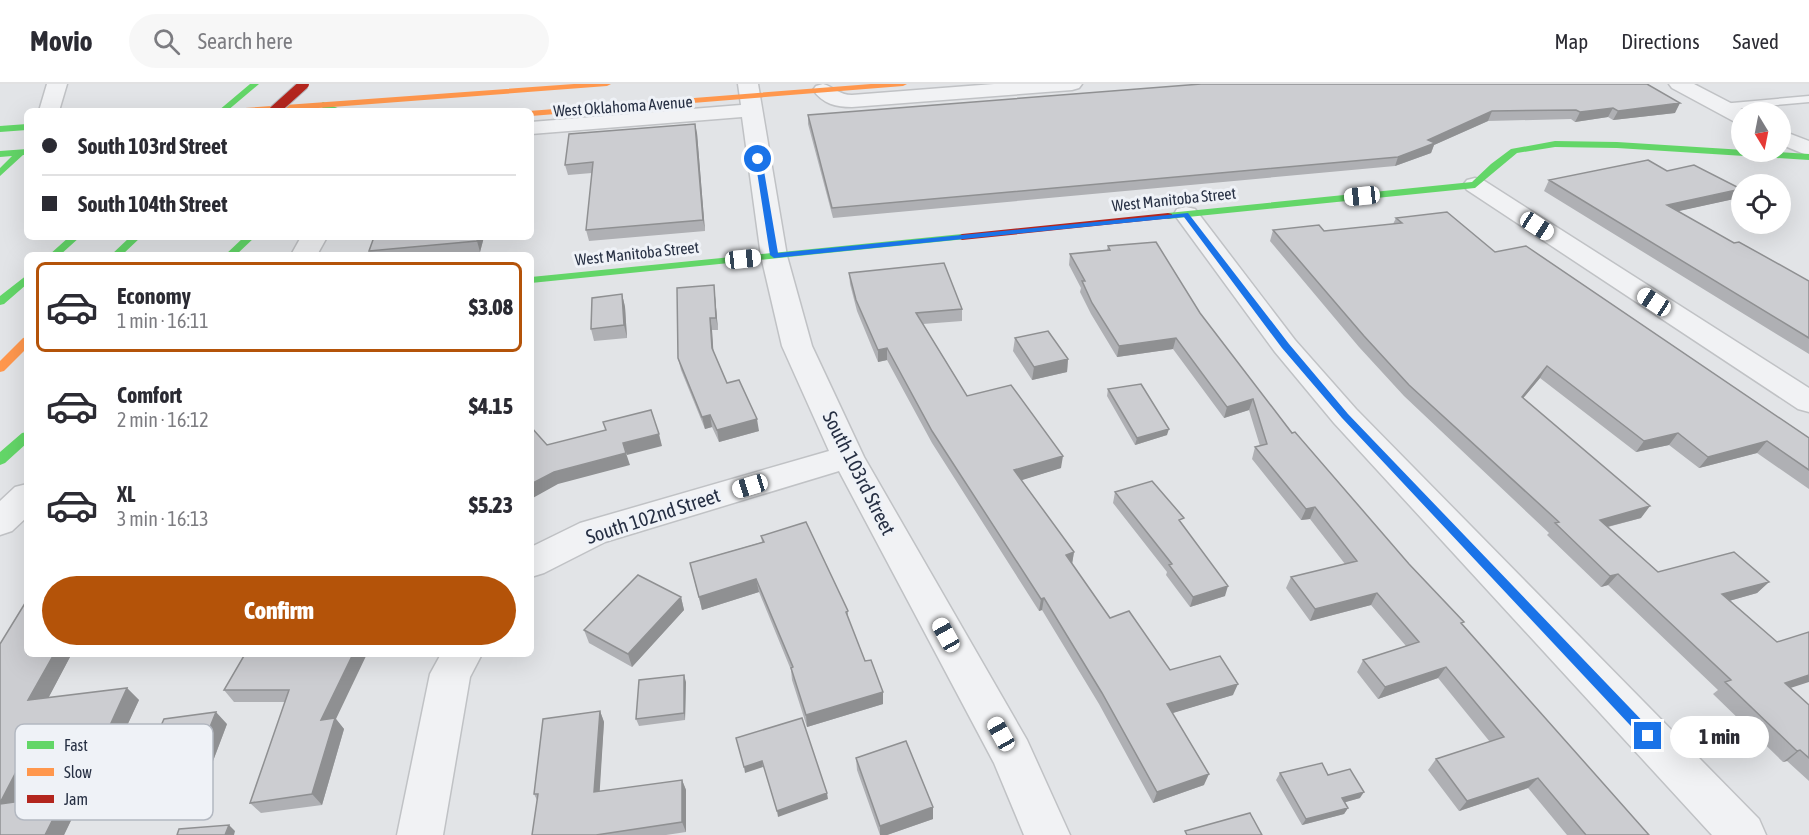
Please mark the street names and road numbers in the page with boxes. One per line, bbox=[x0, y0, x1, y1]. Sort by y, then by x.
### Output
street label: West Oklahoma Avenue bbox=[553, 92, 693, 120]
street label: West Manitoba Street bbox=[1111, 183, 1237, 214]
street label: West Manitoba Street bbox=[574, 237, 700, 268]
street label: South 103rd Street bbox=[818, 407, 901, 539]
street label: South 102nd Street bbox=[583, 483, 723, 548]

